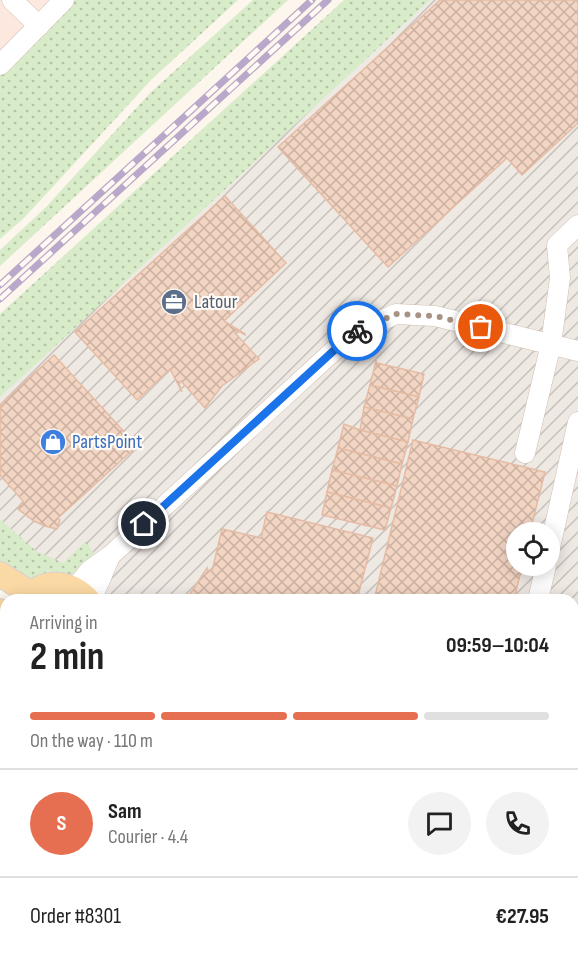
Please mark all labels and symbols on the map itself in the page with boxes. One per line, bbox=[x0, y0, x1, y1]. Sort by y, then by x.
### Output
office icon: Latour bbox=[159, 287, 189, 317]
place label: Latour bbox=[194, 290, 238, 314]
courier bbox=[327, 301, 387, 361]
pin bbox=[455, 301, 506, 352]
shop icon: PartsPoint bbox=[38, 427, 68, 457]
place label: PartsPoint bbox=[72, 430, 142, 454]
pin bbox=[118, 498, 169, 549]

